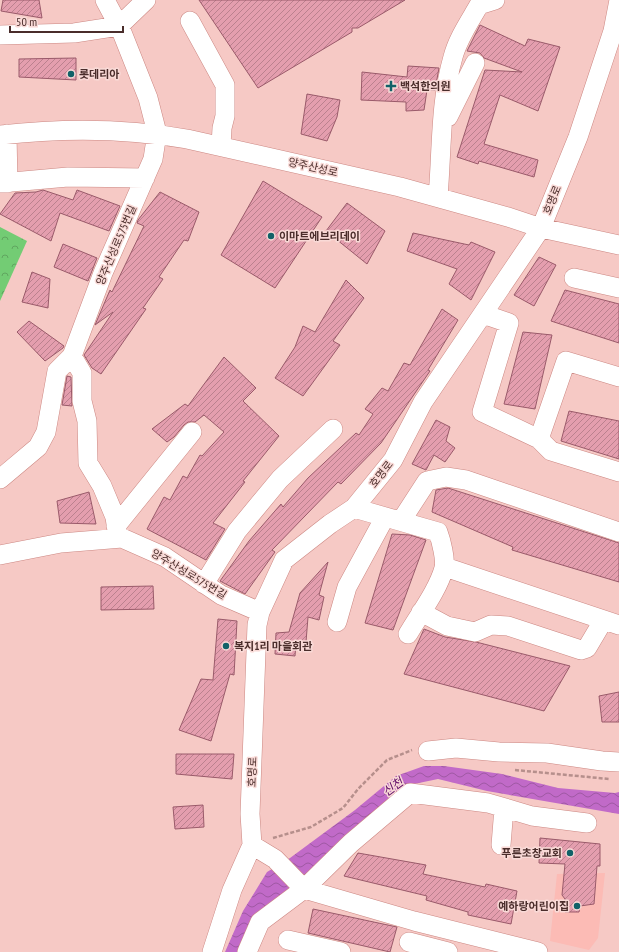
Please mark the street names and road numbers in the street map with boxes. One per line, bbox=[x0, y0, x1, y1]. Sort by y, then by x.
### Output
street label: 양주산성로 bbox=[287, 154, 339, 180]
street label: 호명로 bbox=[540, 183, 564, 217]
street label: 양주산성로575번길 bbox=[93, 203, 139, 287]
street label: 호명로 bbox=[366, 458, 396, 490]
street label: 양주산성로575번길 bbox=[149, 546, 229, 602]
street label: 호명로 bbox=[244, 757, 260, 787]

